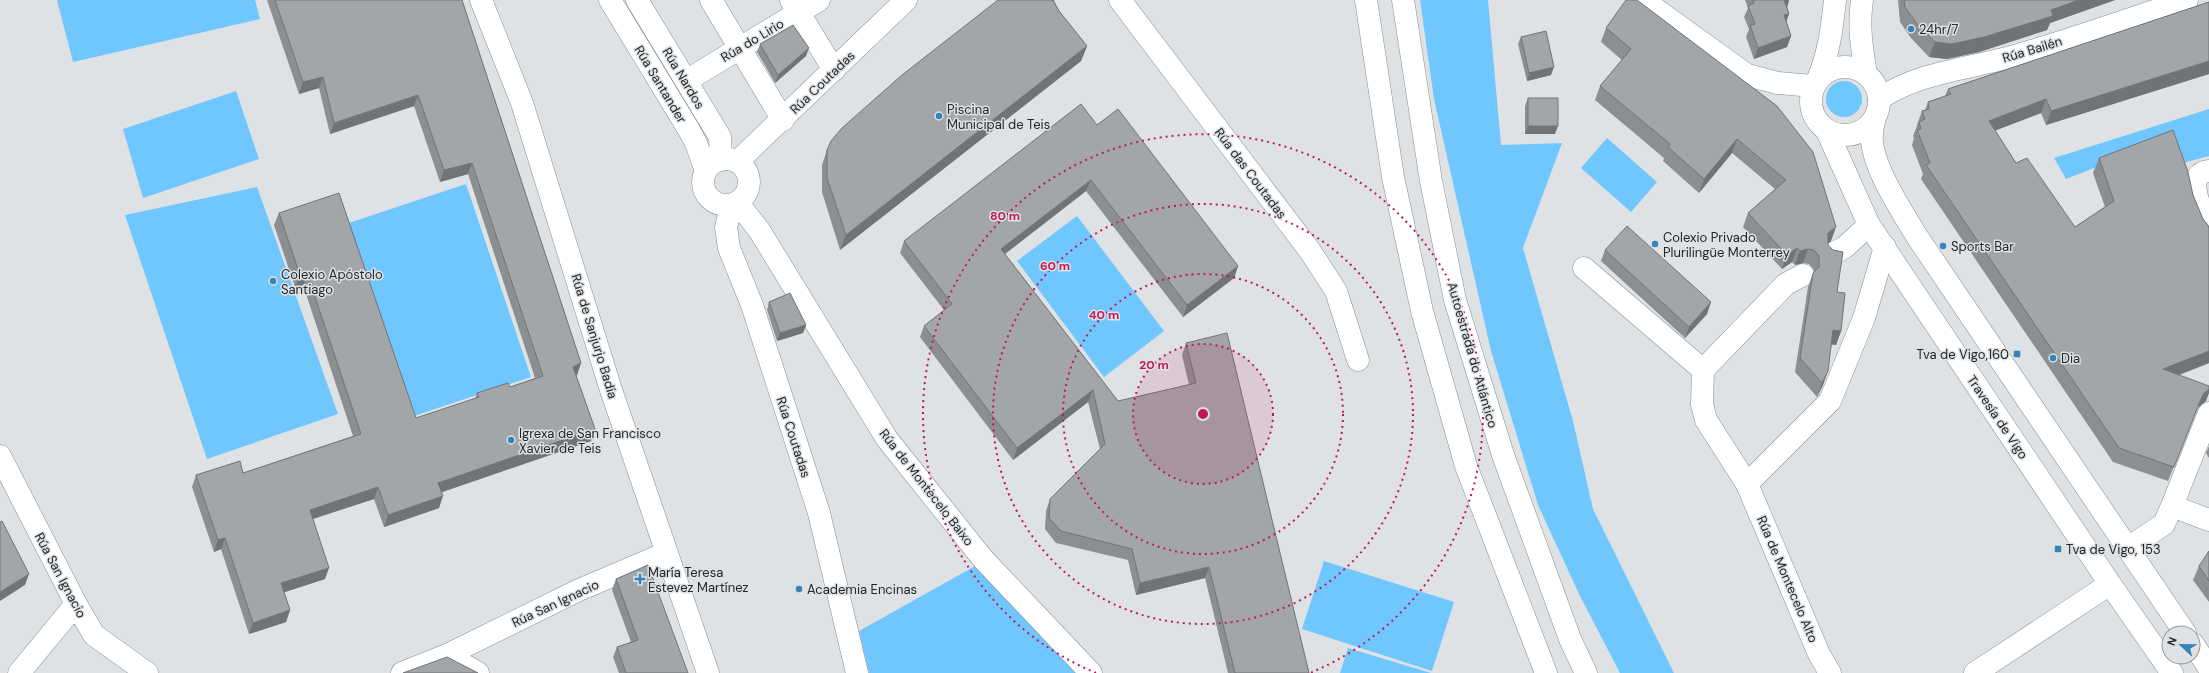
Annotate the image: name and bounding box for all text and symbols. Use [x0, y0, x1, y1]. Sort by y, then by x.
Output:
street label: Rúa do Lirio [718, 15, 787, 66]
place label: 24hr/7 [1919, 21, 1959, 38]
marker: 24hr/7 [1906, 24, 1916, 34]
street label: Rúa Bailén [2000, 32, 2064, 67]
street label: Rúa Santander [631, 42, 691, 126]
street label: Rúa Nardos [659, 44, 709, 112]
street label: Rúa Coutadas [786, 47, 859, 118]
place label: Piscina Municipal de Teis [947, 101, 1050, 133]
marker: Piscina Municipal de Teis [934, 111, 944, 121]
street label: Rúa das Coutadas [1211, 125, 1290, 222]
text: 80 m [990, 208, 1020, 224]
place label: Colexio Privado Plurilingüe Monterrey [1663, 229, 1790, 261]
place label: Sports Bar [1951, 238, 2014, 255]
marker: Colexio Privado Plurilingüe Monterrey [1650, 239, 1660, 249]
marker: Sports Bar [1938, 241, 1948, 251]
text: 60 m [1040, 258, 1070, 274]
place label: Colexio Apóstolo Santiago [281, 266, 383, 298]
street label: Rúa de Sanjurjo Badía [567, 272, 622, 401]
marker: Colexio Apóstolo Santiago [268, 276, 278, 286]
street label: Autoestrada do Atlántico [1444, 280, 1502, 430]
text: 40 m [1089, 307, 1119, 323]
place label: Tva de Vigo,160 [1916, 346, 2009, 363]
marker: Tva de Vigo,160 [2012, 349, 2022, 359]
place label: Dia [2061, 350, 2080, 367]
marker: Dia [2048, 353, 2058, 363]
text: 20 m [1139, 357, 1169, 373]
street label: Travesía de Vigo [1963, 372, 2032, 463]
street label: Rúa Coutadas [772, 395, 815, 480]
centre of rings [1196, 407, 1210, 421]
place label: Igrexa de San Francisco Xavier de Teis [519, 425, 661, 457]
street label: Rúa de Montecelo Baixo [876, 425, 978, 549]
marker: Igrexa de San Francisco Xavier de Teis [506, 435, 516, 445]
street label: Rúa de Montecelo Alto [1753, 513, 1822, 645]
street label: Rúa San Ignacio [31, 530, 90, 621]
place label: Tva de Vigo, 153 [2066, 541, 2161, 558]
marker: Tva de Vigo, 153 [2053, 544, 2063, 554]
place label: María Teresa Estevez Martínez [648, 564, 749, 596]
marker: María Teresa Estevez Martínez [635, 574, 645, 584]
street label: Rúa San Ignacio [509, 576, 602, 631]
place label: Academia Encinas [807, 581, 917, 598]
marker: Academia Encinas [794, 584, 804, 594]
north arrow [2161, 625, 2201, 665]
text: N [2164, 635, 2180, 648]

